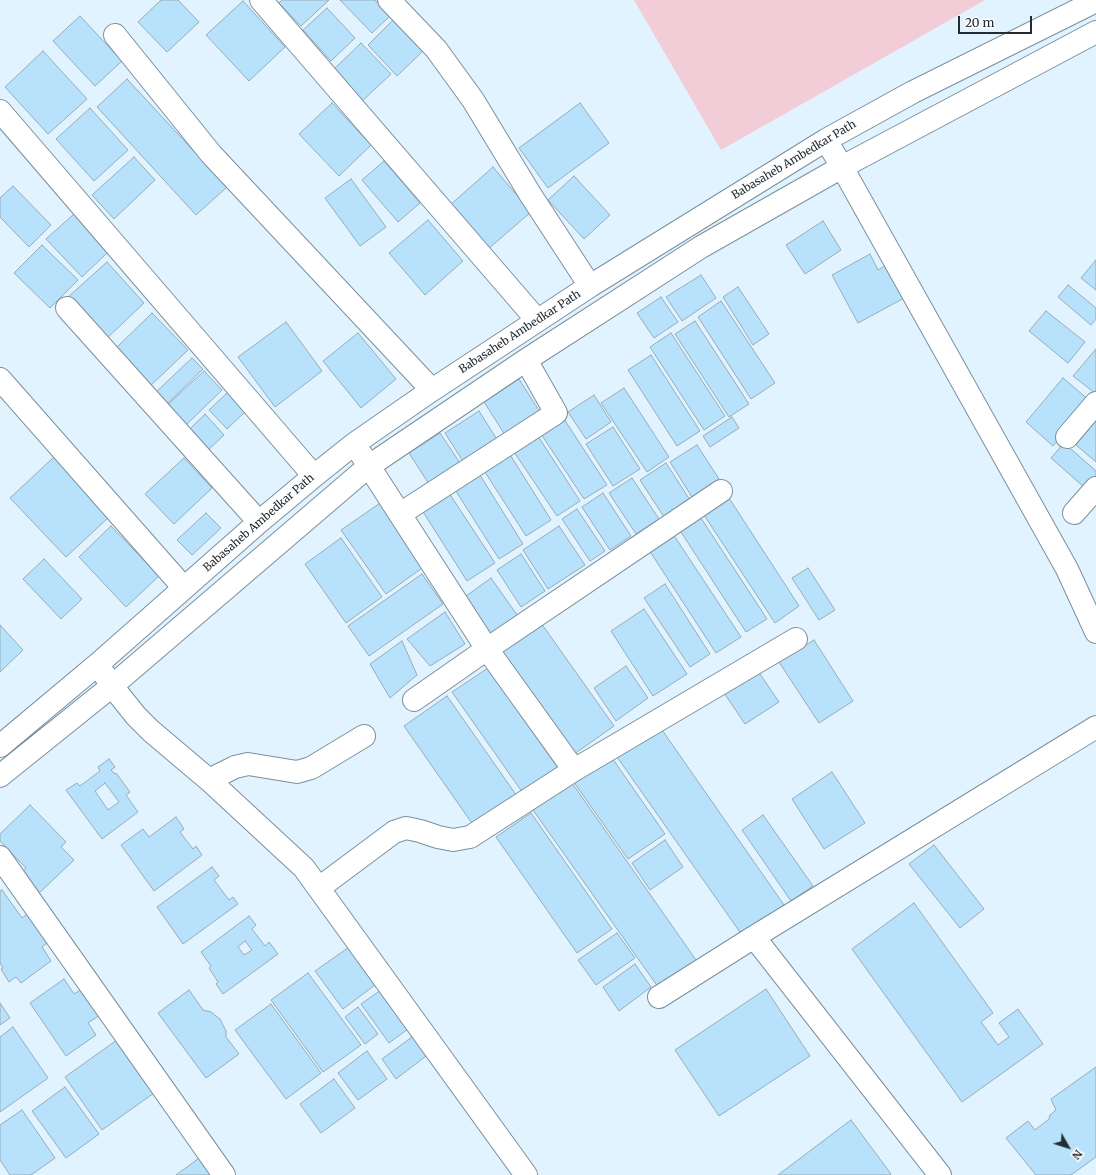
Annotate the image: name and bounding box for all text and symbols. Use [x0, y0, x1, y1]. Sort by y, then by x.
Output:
scale bar [960, 8, 1034, 34]
text: 20 m [965, 15, 994, 30]
street label: Babasaheb Ambedkar Path [730, 118, 858, 202]
street label: Babasaheb Ambedkar Path [457, 288, 583, 376]
street label: Babasaheb Ambedkar Path [201, 471, 317, 575]
north arrow [1048, 1127, 1088, 1167]
text: N [1069, 1147, 1086, 1162]

